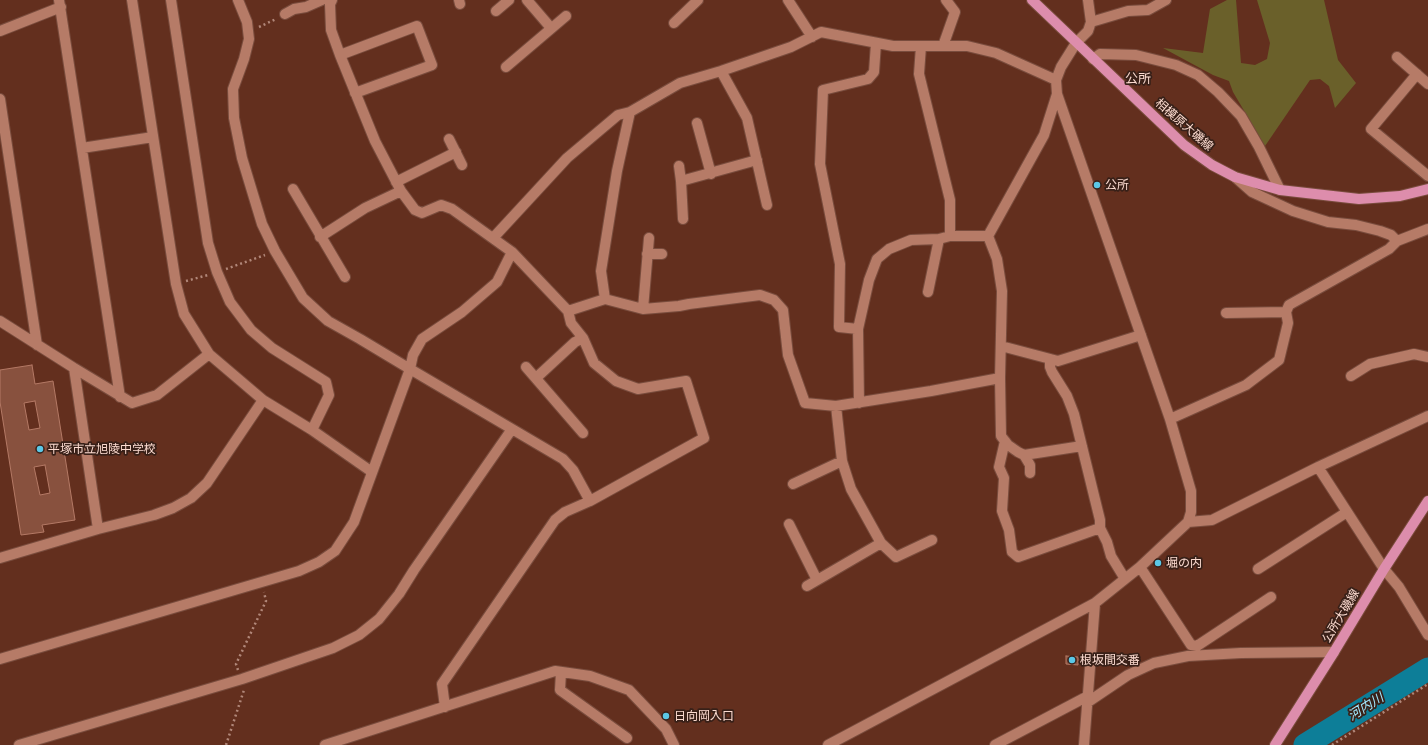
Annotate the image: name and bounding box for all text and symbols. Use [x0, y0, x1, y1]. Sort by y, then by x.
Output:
district label: 公所 [1125, 71, 1151, 87]
street label: 相模原大磯線 [1152, 96, 1216, 154]
place label: 公所 [1105, 178, 1129, 192]
marker: 公所 [1092, 180, 1102, 190]
place label: 平塚市立旭陵中学校 [48, 442, 156, 456]
marker: 平塚市立旭陵中学校 [35, 444, 45, 454]
place label: 堀の内 [1166, 556, 1202, 570]
marker: 堀の内 [1153, 558, 1163, 568]
street label: 公所大磯線 [1319, 587, 1363, 645]
place label: 根坂間交番 [1080, 653, 1140, 667]
marker: 根坂間交番 [1067, 655, 1077, 665]
water label: 河内川 [1345, 690, 1387, 724]
place label: 日向岡入口 [674, 709, 734, 723]
marker: 日向岡入口 [661, 711, 671, 721]

